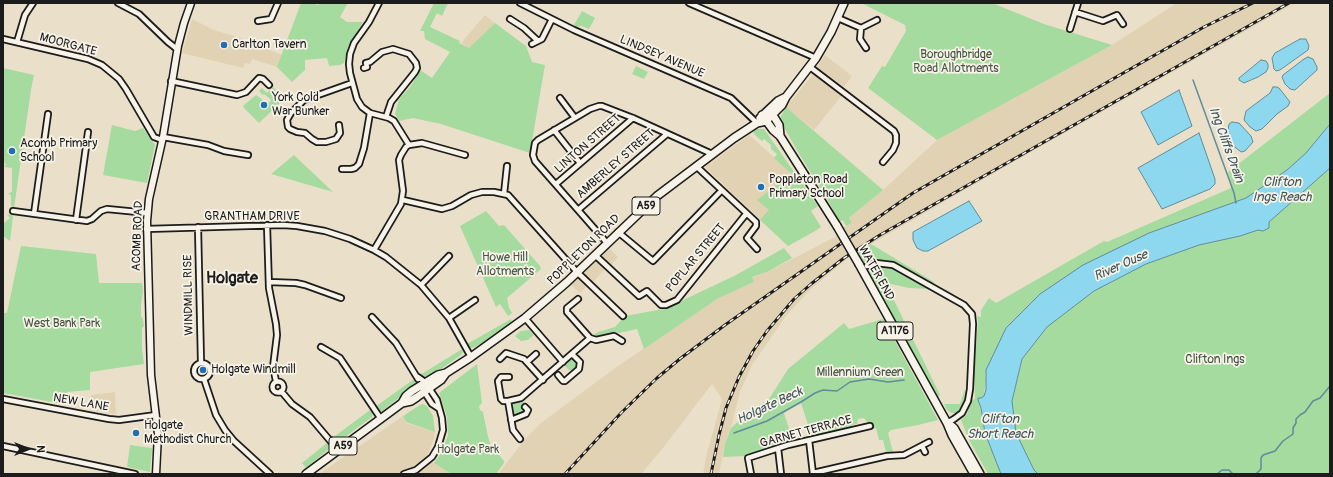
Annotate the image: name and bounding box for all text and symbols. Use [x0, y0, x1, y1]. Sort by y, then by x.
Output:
street label: MOORGATE [38, 30, 98, 60]
street label: LINDSEY AVENUE [617, 33, 707, 81]
place label: Carlton Tavern [232, 38, 307, 52]
marker: Carlton Tavern [219, 40, 229, 50]
park label: Boroughbridge Road Allotments [913, 48, 999, 76]
place label: York Cold War Bunker [272, 91, 330, 119]
marker: York Cold War Bunker [259, 100, 269, 110]
water label: Ing Cliffs Drain [1205, 105, 1247, 185]
street label: LINTON STREET [552, 111, 624, 177]
street label: AMBERLEY STREET [574, 126, 658, 202]
place label: Acomb Primary School [20, 137, 97, 165]
marker: Acomb Primary School [7, 146, 17, 156]
place label: Poppleton Road Primary School [769, 173, 848, 201]
water label: Clifton Ings Reach [1253, 175, 1311, 206]
marker: Poppleton Road Primary School [756, 182, 766, 192]
road number: A59 [632, 197, 660, 215]
street label: ACOMB ROAD [130, 201, 146, 271]
street label: GRANTHAM DRIVE [204, 210, 300, 224]
street label: POPPLETON ROAD [545, 212, 623, 288]
street label: POPLAR STREET [663, 221, 729, 295]
street label: WATER END [855, 243, 897, 303]
water label: River Ouse [1092, 247, 1150, 285]
park label: Howe Hill Allotments [476, 251, 534, 279]
street label: WINDMILL RISE [181, 254, 197, 336]
district label: Holgate [206, 269, 258, 289]
park label: West Bank Park [24, 317, 100, 331]
road number: A1176 [877, 322, 913, 340]
park label: Clifton Ings [1185, 353, 1245, 367]
place label: Holgate Windmill [211, 363, 296, 377]
marker: Holgate Windmill [198, 365, 208, 375]
park label: Millennium Green [816, 366, 904, 380]
water label: Holgate Beck [735, 384, 805, 428]
street label: NEW LANE [52, 391, 110, 415]
water label: Clifton Short Reach [967, 412, 1033, 443]
street label: GARNET TERRACE [758, 413, 854, 451]
place label: Holgate Methodist Church [144, 419, 231, 447]
marker: Holgate Methodist Church [131, 428, 141, 438]
north arrow [8, 429, 48, 469]
road number: A59 [329, 437, 357, 455]
park label: Holgate Park [437, 443, 499, 457]
text: N [34, 445, 47, 453]

